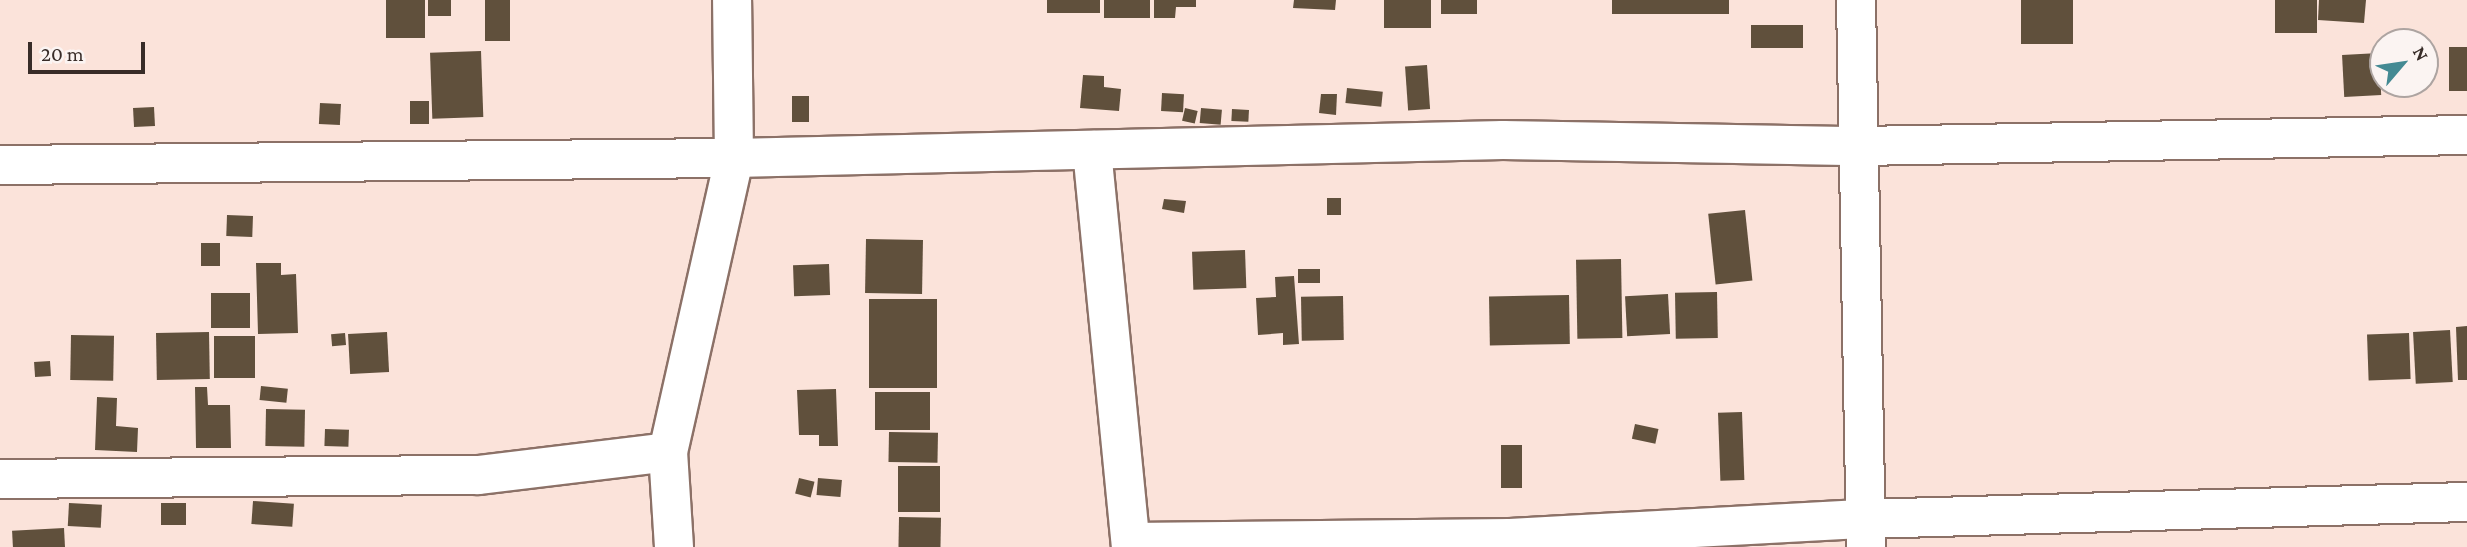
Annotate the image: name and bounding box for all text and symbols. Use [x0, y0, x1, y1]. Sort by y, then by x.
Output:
scale bar [32, 28, 149, 72]
north arrow [2369, 28, 2439, 98]
text: 20 m [41, 42, 84, 66]
text: N [2409, 43, 2433, 64]

